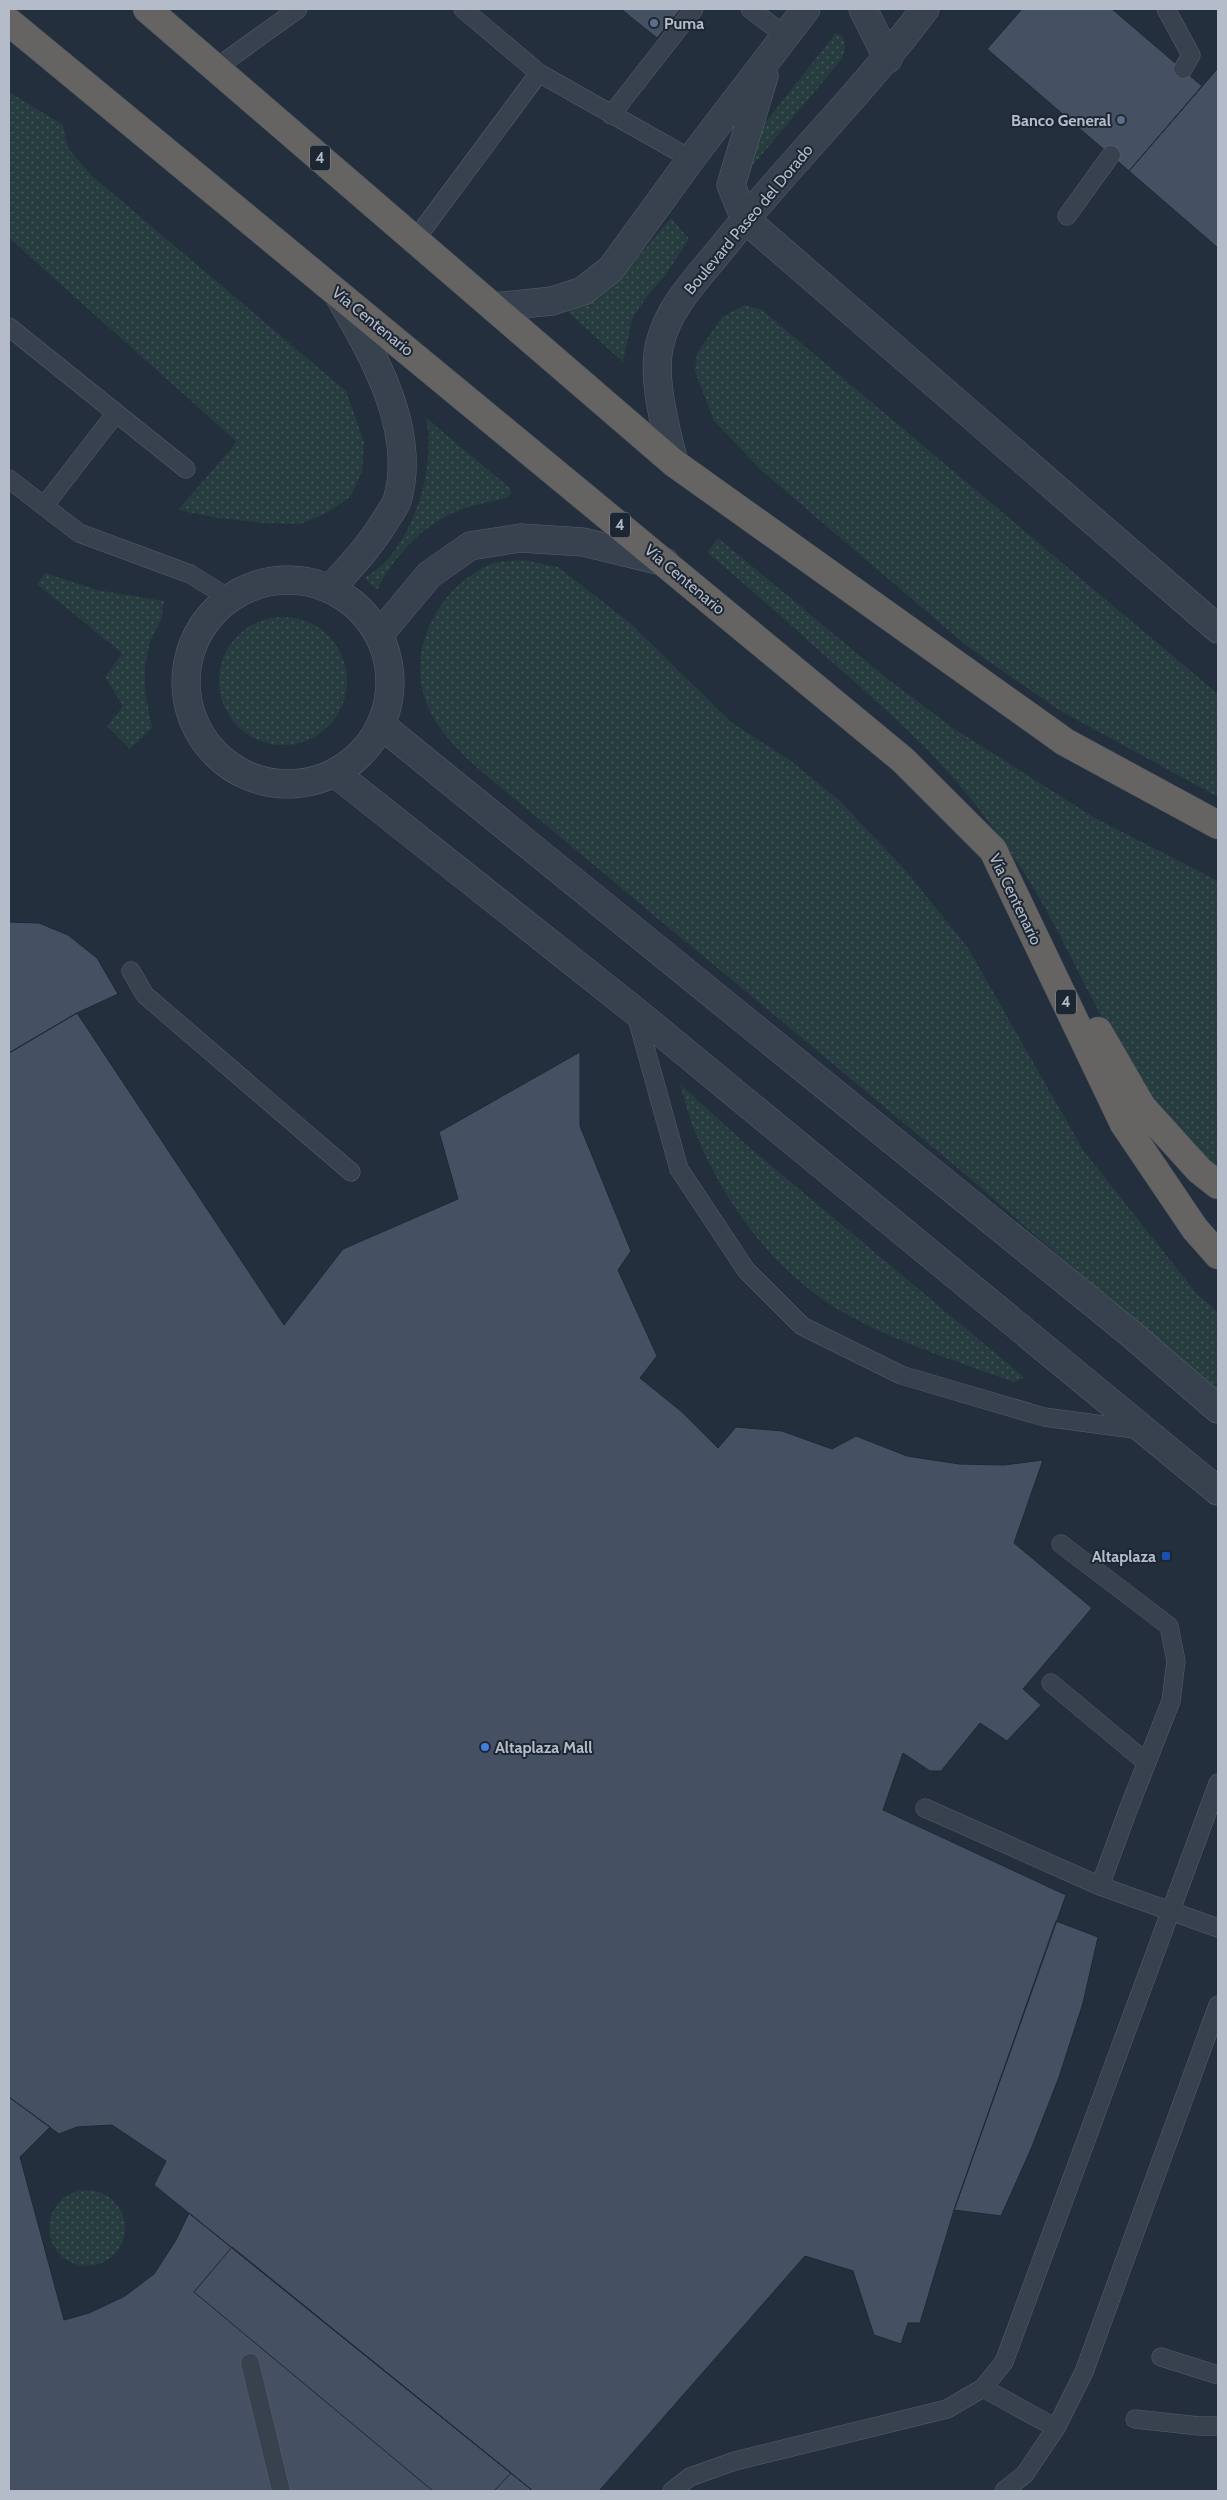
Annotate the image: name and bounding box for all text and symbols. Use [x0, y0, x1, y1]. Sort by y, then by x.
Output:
place label: Puma [664, 14, 704, 33]
marker: Puma [648, 17, 660, 29]
place label: Banco General [1011, 111, 1111, 130]
marker: Banco General [1115, 114, 1127, 126]
street label: Boulevard Paseo del Dorado [680, 140, 817, 298]
road number: 4 [310, 146, 330, 170]
street label: Vía Centenario [328, 283, 417, 360]
road number: 4 [610, 512, 630, 538]
street label: Vía Centenario [641, 540, 729, 619]
street label: Vía Centenario [985, 850, 1046, 948]
road number: 4 [1056, 990, 1076, 1014]
place label: Altaplaza [1092, 1547, 1156, 1566]
marker: Altaplaza [1160, 1550, 1172, 1562]
place label: Altaplaza Mall [495, 1738, 593, 1757]
marker: Altaplaza Mall [479, 1741, 491, 1753]

